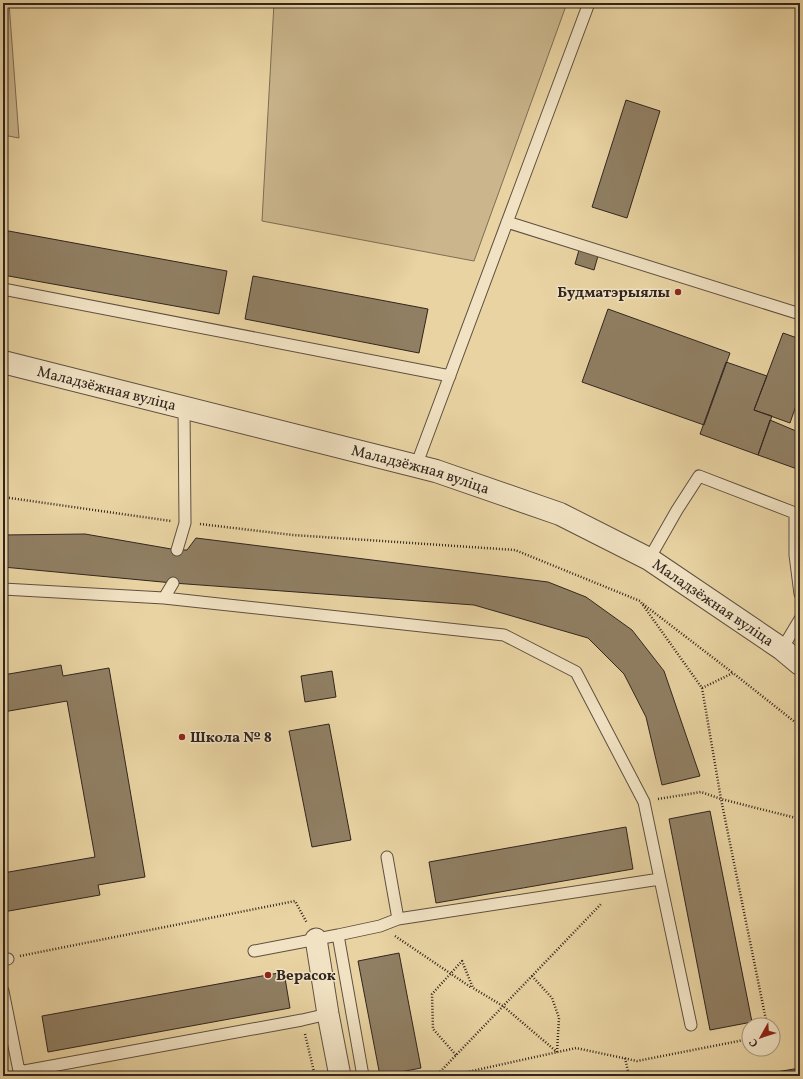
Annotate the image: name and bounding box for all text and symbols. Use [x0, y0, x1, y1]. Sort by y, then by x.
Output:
place label: Будматэрыялы [557, 283, 670, 304]
marker: Будматэрыялы [673, 287, 683, 297]
street label: Маладзёжная вуліца [35, 362, 178, 417]
street label: Маладзёжная вуліца [349, 441, 492, 501]
street label: Маладзёжная вуліца [647, 555, 777, 652]
place label: Школа № 8 [190, 728, 272, 749]
marker: Школа № 8 [177, 732, 187, 742]
place label: Верасок [276, 966, 336, 987]
marker: Верасок [263, 970, 273, 980]
north arrow [741, 1017, 781, 1057]
text: С [746, 1035, 762, 1050]

